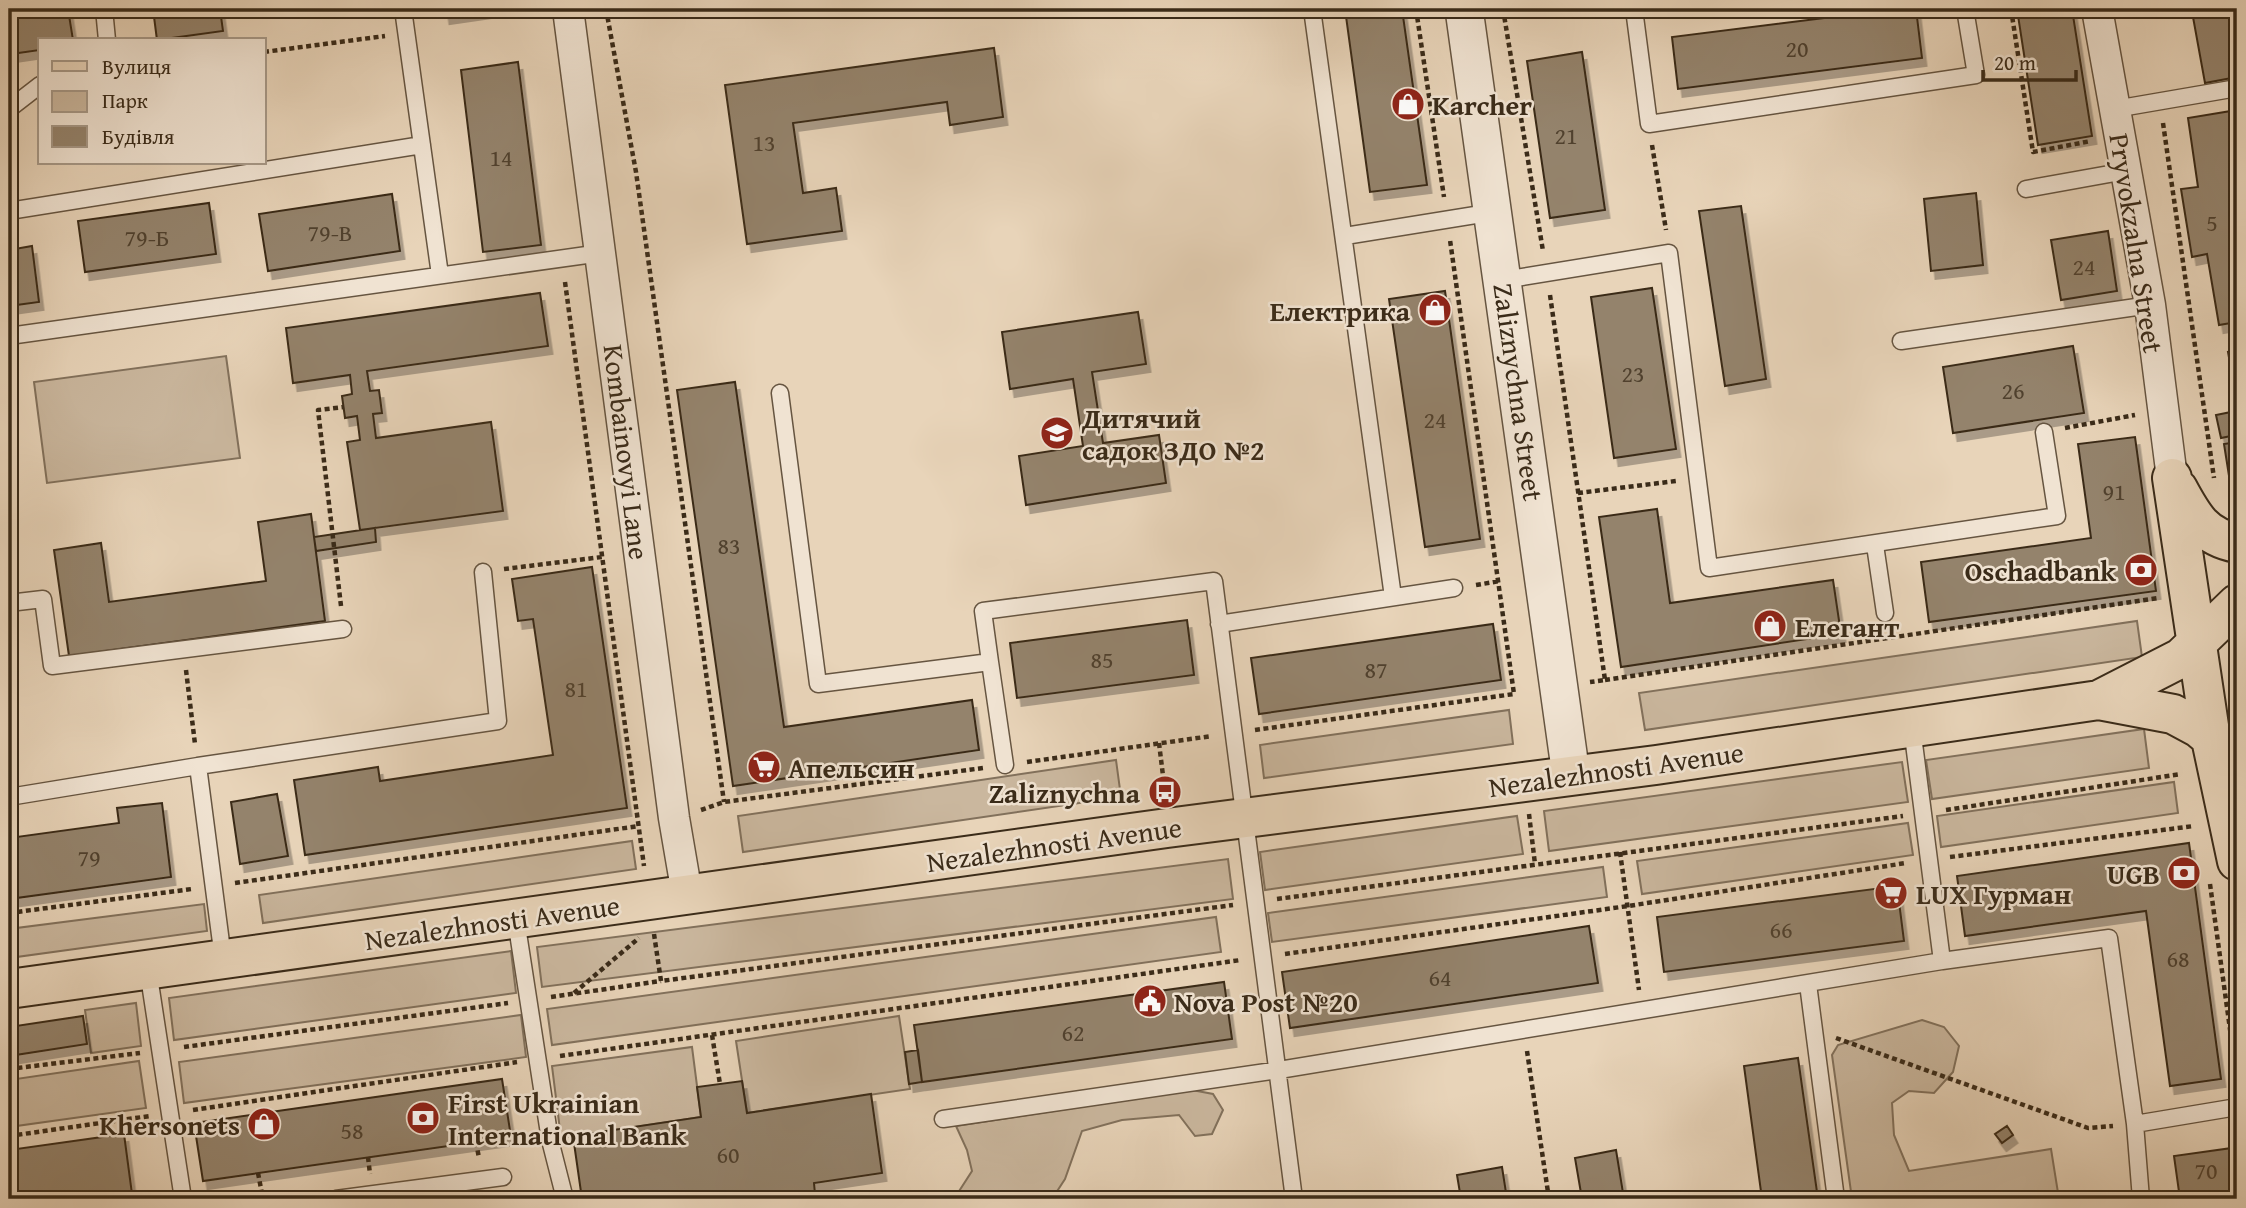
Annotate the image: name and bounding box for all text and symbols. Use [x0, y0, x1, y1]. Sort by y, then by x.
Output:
house number: 20 [1785, 31, 1809, 66]
legend [38, 38, 266, 164]
scale bar [1983, 38, 2076, 82]
text: 20 m [1994, 47, 2036, 78]
text: Вулиця [102, 51, 172, 82]
place label: Karcher [1432, 84, 1532, 125]
text: Парк [102, 85, 148, 116]
shop icon: Karcher [1389, 85, 1427, 123]
house number: 21 [1554, 118, 1578, 153]
text: Будівля [102, 121, 175, 152]
house number: 13 [752, 125, 776, 160]
street label: Pryvokzalna Street [2099, 130, 2175, 356]
house number: 14 [489, 140, 513, 175]
house number: 5 [2206, 205, 2218, 240]
house number: 79-В [308, 215, 352, 250]
house number: 79-Б [125, 220, 169, 255]
house number: 24 [2072, 249, 2096, 284]
street label: Zaliznychna Street [1483, 281, 1555, 504]
place label: Електрика [1270, 290, 1411, 331]
shop icon: Електрика [1416, 291, 1454, 329]
street label: Kombainovyi Lane [593, 342, 661, 562]
house number: 23 [1621, 356, 1645, 391]
house number: 26 [2001, 373, 2025, 408]
place label: Дитячий садок ЗДО №2 [1081, 397, 1265, 470]
house number: 24 [1423, 402, 1447, 437]
school or university icon: Дитячий садок ЗДО №2 [1038, 414, 1076, 452]
house number: 91 [2102, 474, 2126, 509]
house number: 83 [717, 528, 741, 563]
place label: Oschadbank [1965, 550, 2117, 591]
bank icon: Oschadbank [2122, 551, 2160, 589]
place label: Елегант [1795, 606, 1899, 647]
shop icon: Елегант [1751, 607, 1789, 645]
house number: 85 [1090, 642, 1114, 677]
house number: 87 [1364, 652, 1388, 687]
house number: 81 [564, 671, 588, 706]
street label: Nezalezhnosti Avenue [1486, 731, 1746, 807]
place label: Апельсин [788, 747, 915, 788]
supermarket icon: Апельсин [745, 748, 783, 786]
place label: Zaliznychna [989, 772, 1141, 813]
bus stop icon: Zaliznychna [1146, 773, 1184, 811]
street label: Nezalezhnosti Avenue [924, 806, 1184, 882]
house number: 79 [77, 840, 101, 875]
place label: UGB [2107, 853, 2160, 894]
bank icon: UGB [2165, 854, 2203, 892]
place label: LUX Гурман [1916, 873, 2071, 914]
supermarket icon: LUX Гурман [1872, 874, 1910, 912]
street label: Nezalezhnosti Avenue [362, 884, 622, 960]
house number: 66 [1769, 912, 1793, 947]
house number: 68 [2166, 941, 2190, 976]
house number: 64 [1428, 960, 1452, 995]
place label: Nova Post №20 [1174, 981, 1358, 1022]
public building icon: Nova Post №20 [1131, 982, 1169, 1020]
house number: 62 [1061, 1015, 1085, 1050]
place label: First Ukrainian International Bank [448, 1082, 687, 1155]
bank icon: First Ukrainian International Bank [404, 1099, 442, 1137]
place label: Khersonets [99, 1104, 240, 1145]
shop icon: Khersonets [245, 1105, 283, 1143]
house number: 58 [340, 1113, 364, 1148]
house number: 60 [716, 1137, 740, 1172]
house number: 70 [2194, 1153, 2218, 1188]

